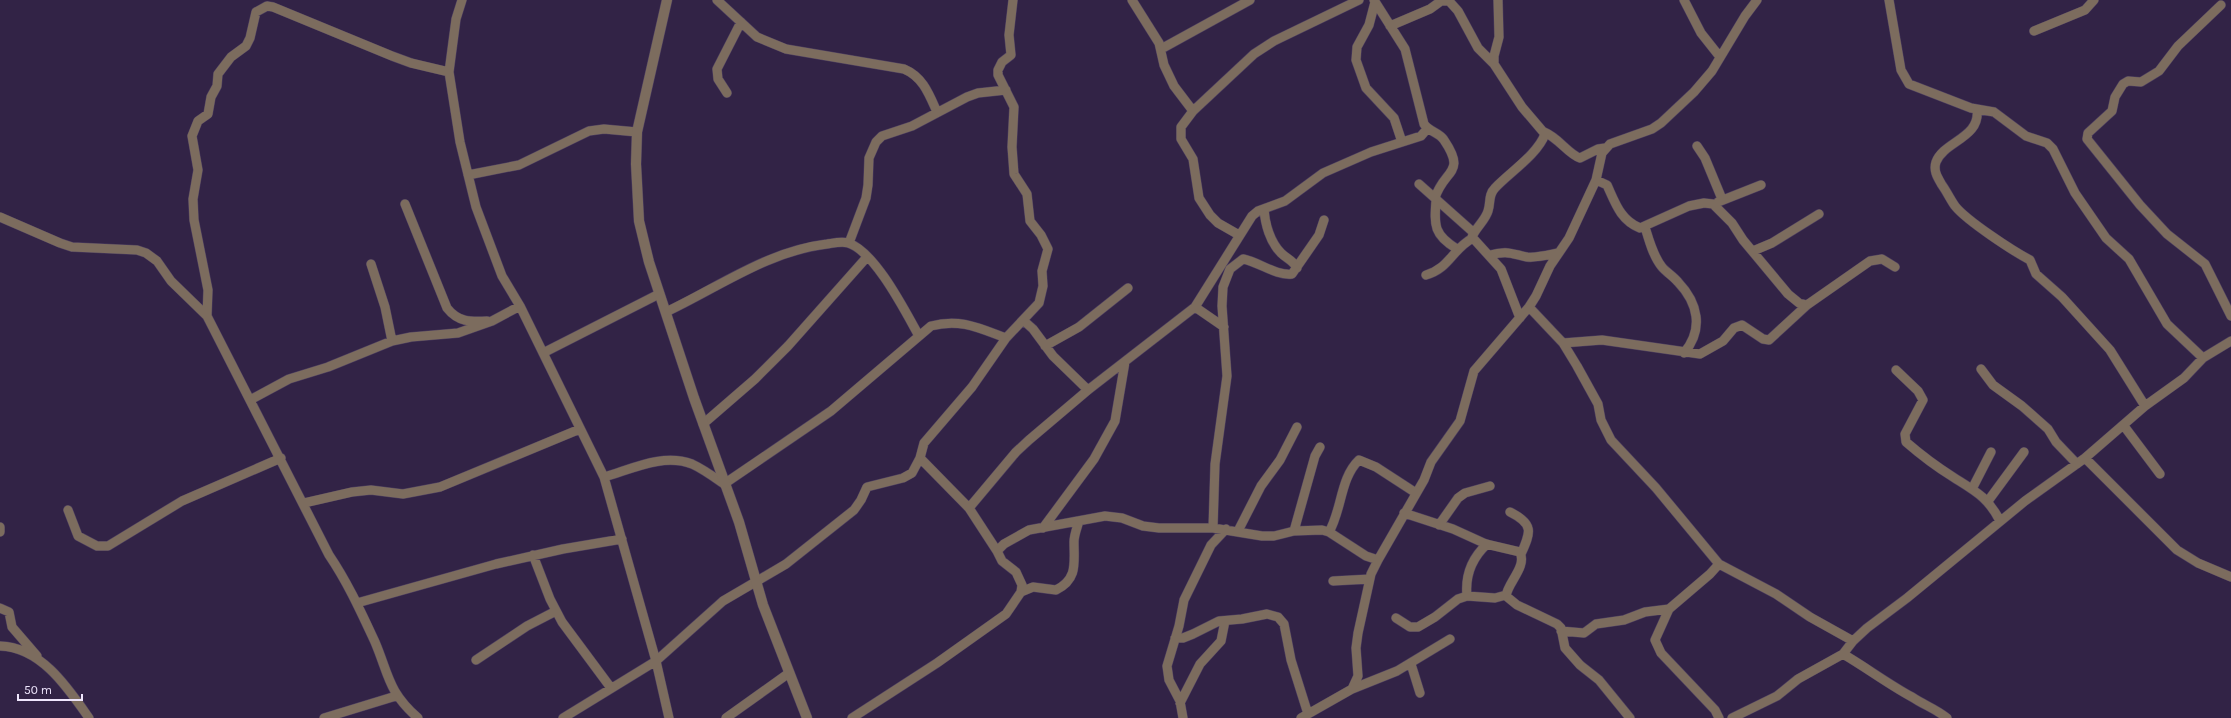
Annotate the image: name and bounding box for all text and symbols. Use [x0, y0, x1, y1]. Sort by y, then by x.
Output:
scale bar [18, 676, 82, 702]
text: 50 m [24, 683, 52, 697]

